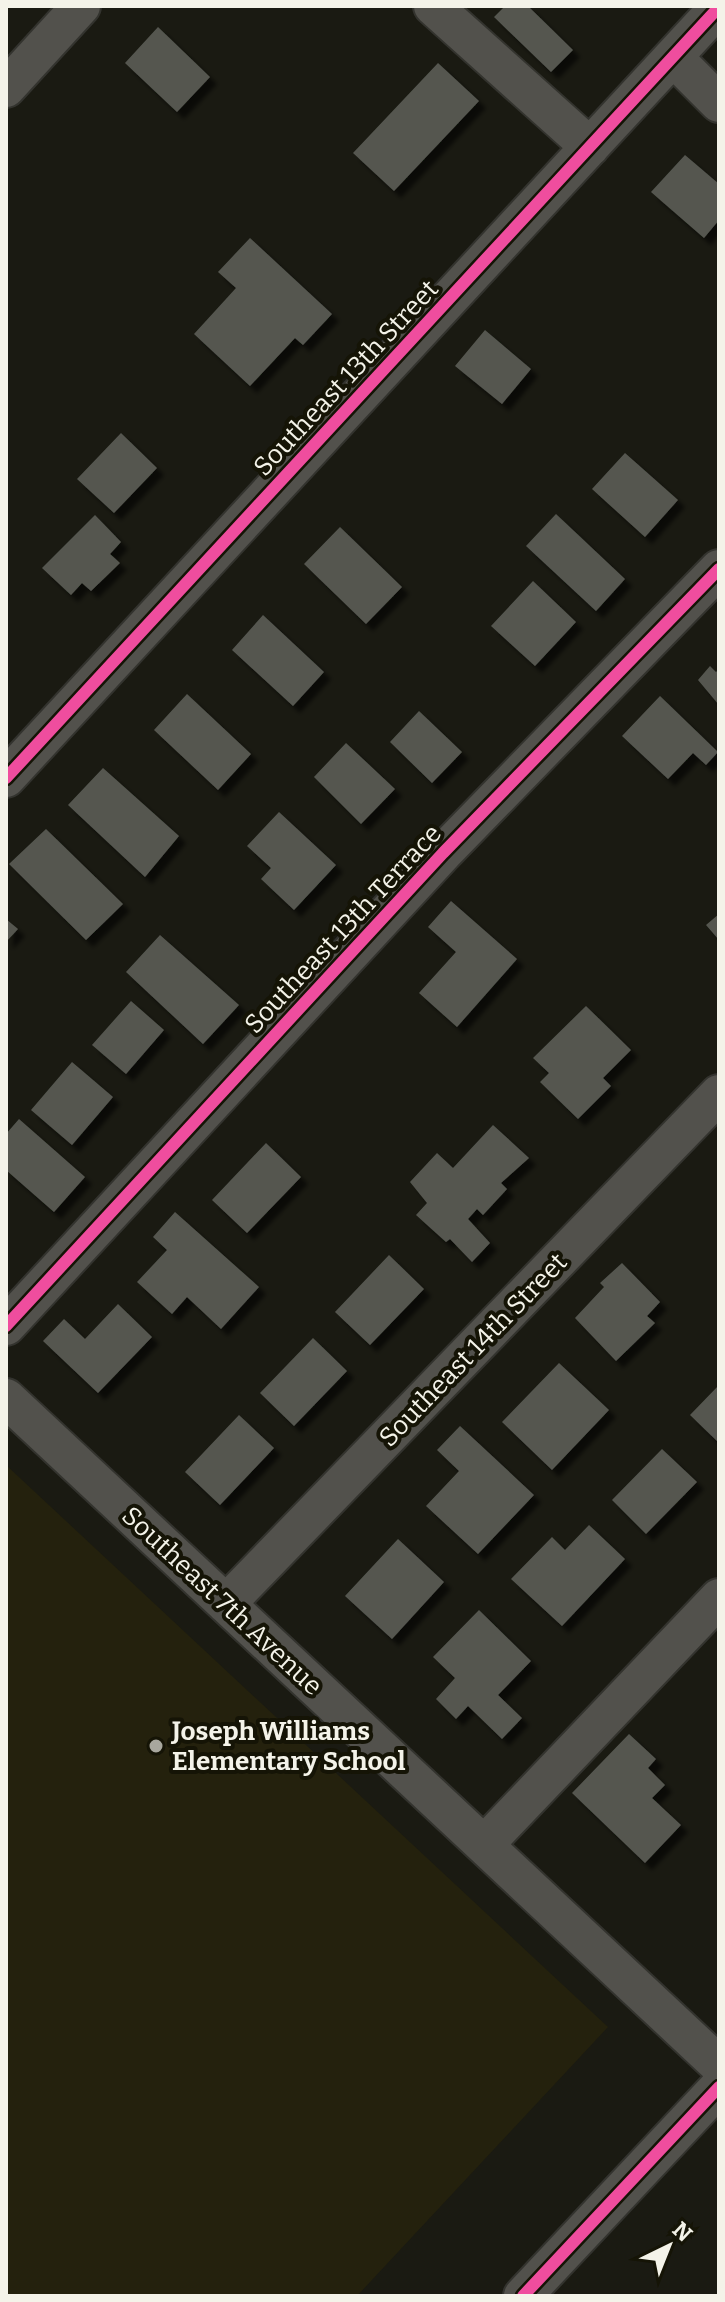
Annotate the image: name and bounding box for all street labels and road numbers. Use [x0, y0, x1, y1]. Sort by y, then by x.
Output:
street label: Southeast 13th Street [247, 273, 445, 482]
street label: Southeast 13th Terrace [238, 818, 448, 1040]
street label: Southeast 14th Street [373, 1246, 574, 1453]
street label: Southeast 7th Avenue [116, 1500, 328, 1702]

